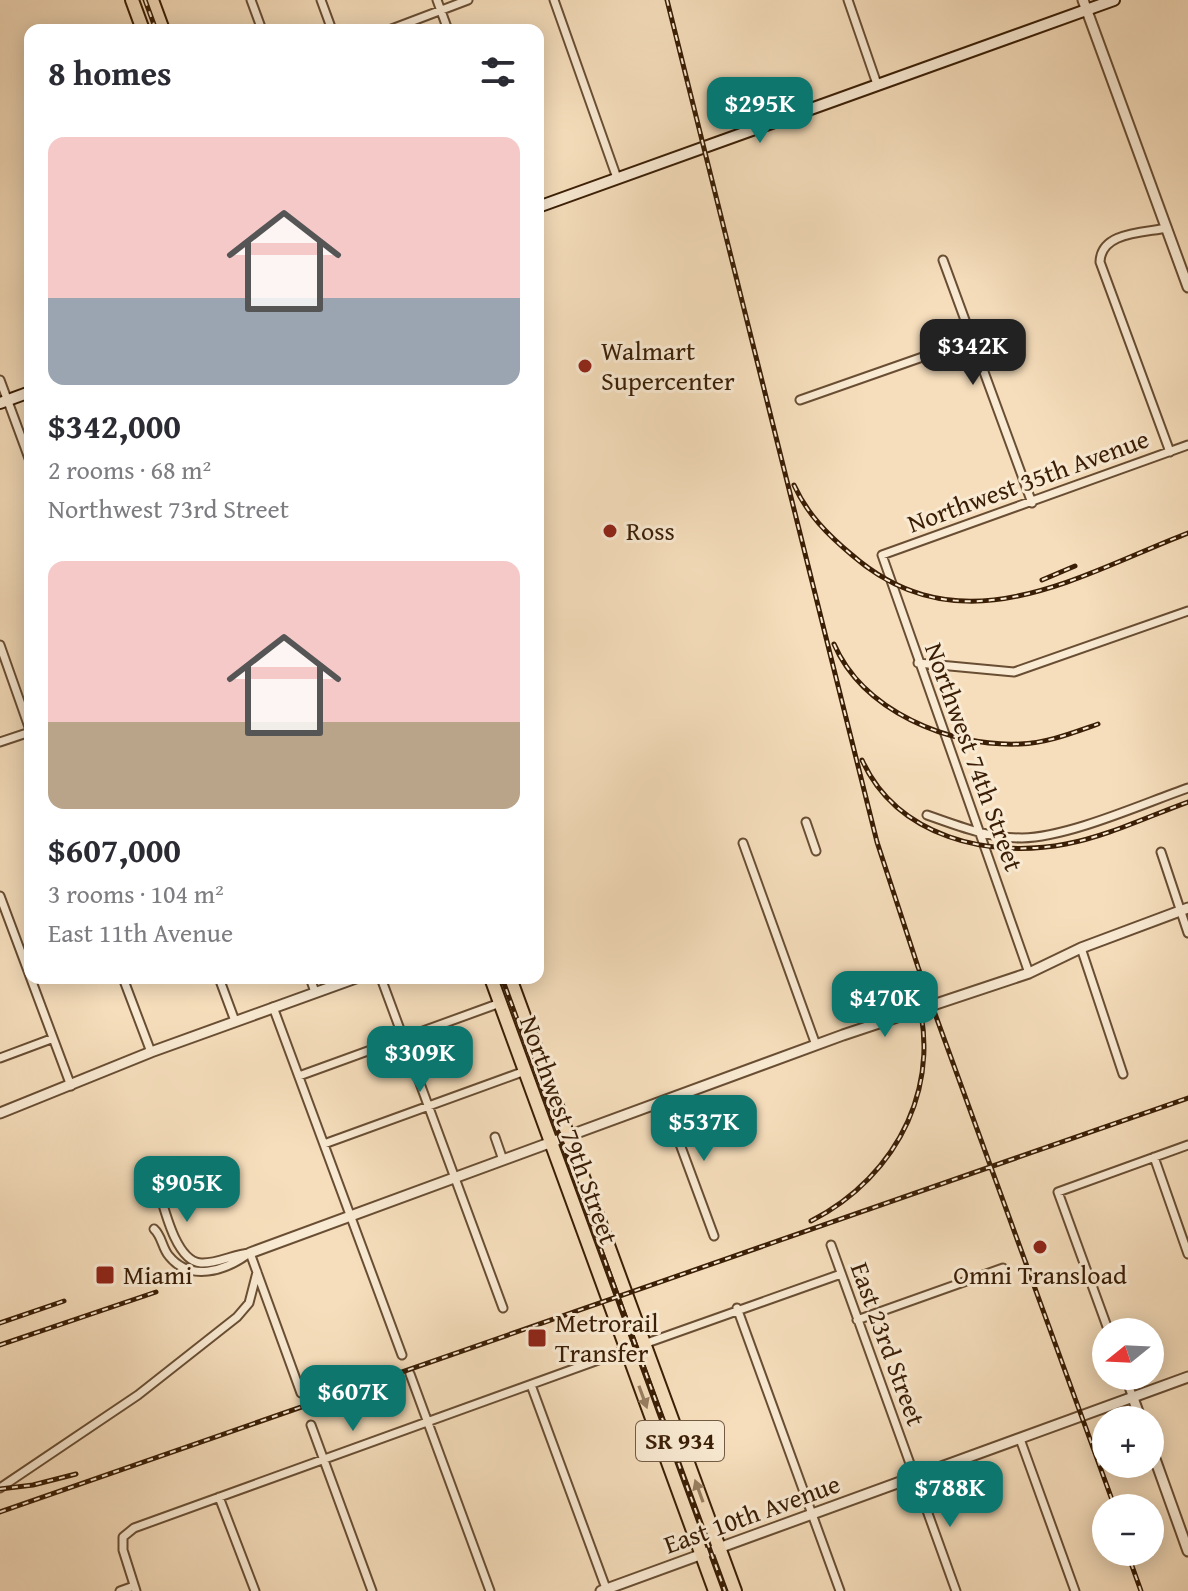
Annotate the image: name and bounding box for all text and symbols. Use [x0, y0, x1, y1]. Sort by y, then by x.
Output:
text: 8 homes [48, 48, 172, 97]
icon: filters [476, 50, 520, 94]
pin: $295K [704, 77, 816, 145]
text: $295K [725, 83, 795, 122]
icon: home [212, 189, 356, 333]
pin: $342K [917, 319, 1029, 387]
text: $342K [938, 325, 1008, 364]
place label: Walmart Supercenter [601, 331, 735, 400]
marker: Walmart Supercenter [576, 357, 594, 375]
text: $342,000 [48, 401, 181, 450]
street label: Northwest 35th Avenue [902, 419, 1154, 542]
text: 2 rooms · 68 m² [48, 450, 211, 489]
text: Northwest 73rd Street [48, 489, 289, 528]
place label: Ross [626, 511, 675, 550]
marker: Ross [601, 522, 619, 540]
icon: home [212, 613, 356, 757]
street label: Northwest 74th Street [915, 637, 1034, 876]
text: $607,000 [48, 825, 181, 874]
text: 3 rooms · 104 m² [48, 874, 224, 913]
text: East 11th Avenue [48, 913, 233, 952]
pin: $470K [829, 971, 941, 1039]
text: $470K [850, 977, 920, 1016]
street label: Northwest 79th Street [510, 1010, 629, 1249]
pin: $309K [364, 1026, 476, 1094]
text: $309K [385, 1032, 455, 1071]
pin: $537K [648, 1095, 760, 1163]
text: $537K [669, 1101, 739, 1140]
pin: $905K [131, 1156, 243, 1224]
text: $905K [152, 1162, 222, 1201]
marker: Omni Transload [1031, 1238, 1049, 1256]
place label: Miami [123, 1255, 192, 1294]
place label: Omni Transload [953, 1255, 1127, 1294]
street label: East 23rd Street [841, 1257, 936, 1431]
marker: Miami [94, 1264, 116, 1286]
place label: Metrorail Transfer [555, 1303, 659, 1372]
north arrow [1092, 1318, 1164, 1390]
map controls [1092, 1318, 1164, 1566]
marker: Metrorail Transfer [526, 1327, 548, 1349]
pin: $607K [297, 1365, 409, 1433]
text: $607K [318, 1371, 388, 1410]
one-way arrow [638, 1385, 650, 1409]
button: + [1092, 1406, 1164, 1478]
road number: SR 934 [636, 1421, 724, 1461]
pin: $788K [894, 1461, 1006, 1529]
street label: East 10th Avenue [658, 1464, 845, 1564]
text: $788K [915, 1467, 985, 1506]
one-way arrow [692, 1479, 704, 1503]
button: − [1092, 1494, 1164, 1566]

